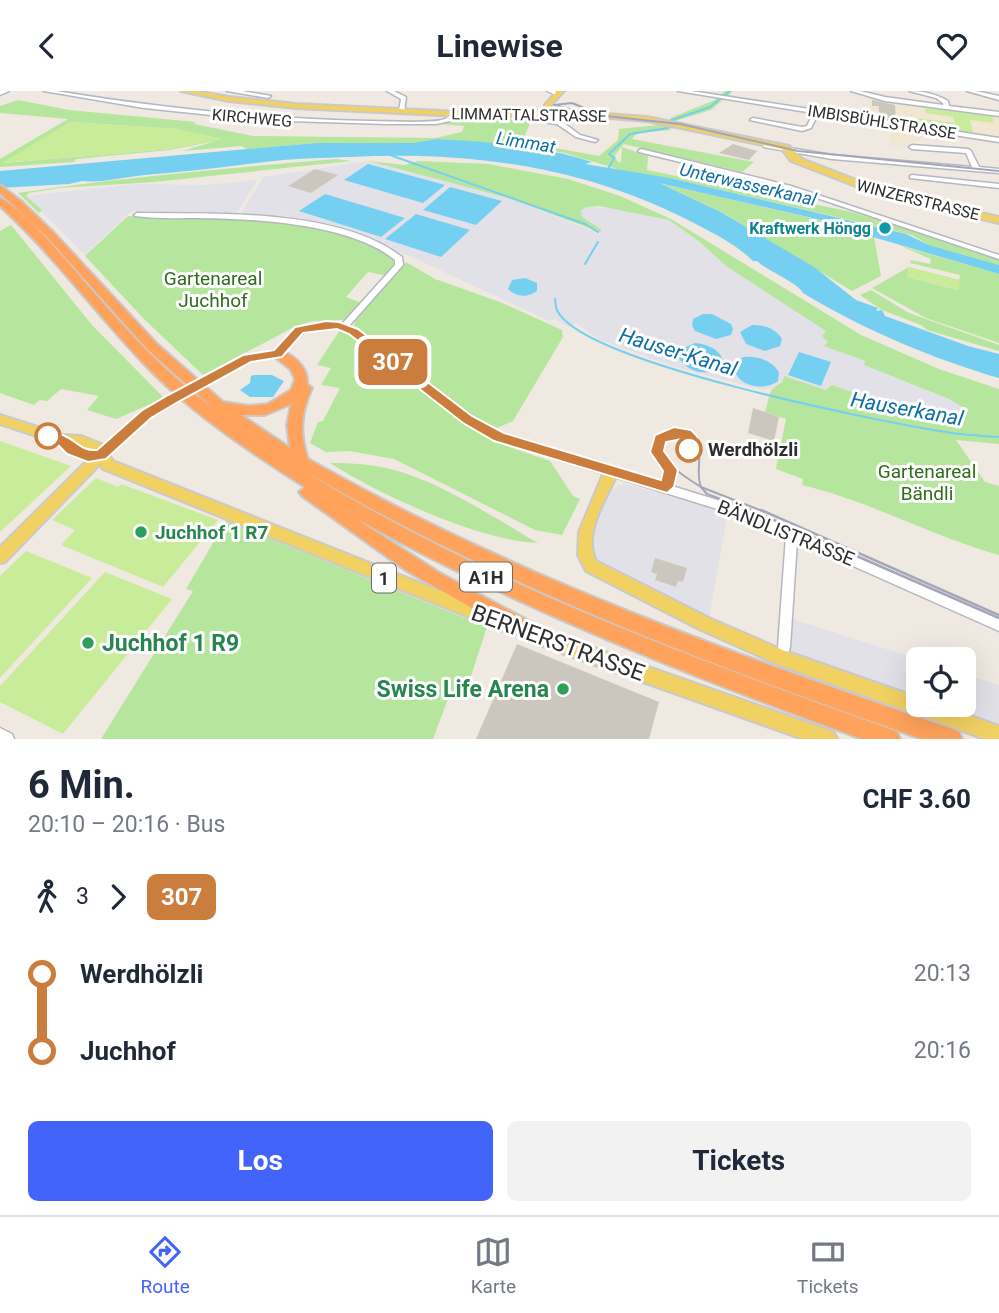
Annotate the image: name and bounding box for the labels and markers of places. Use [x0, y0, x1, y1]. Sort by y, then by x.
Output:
place label: Kraftwerk Höngg [749, 219, 871, 238]
marker: Kraftwerk Höngg [877, 220, 893, 236]
unlabelled marker [35, 423, 61, 449]
marker: Werdhölzli [676, 436, 702, 462]
place label: Werdhölzli [708, 438, 798, 461]
place label: Juchhof 1 R7 [155, 521, 268, 544]
marker: Juchhof 1 R7 [133, 524, 149, 540]
place label: Juchhof 1 R9 [102, 630, 239, 657]
marker: Juchhof 1 R9 [80, 635, 96, 651]
place label: Swiss Life Arena [377, 676, 549, 703]
marker: Swiss Life Arena [555, 681, 571, 697]

